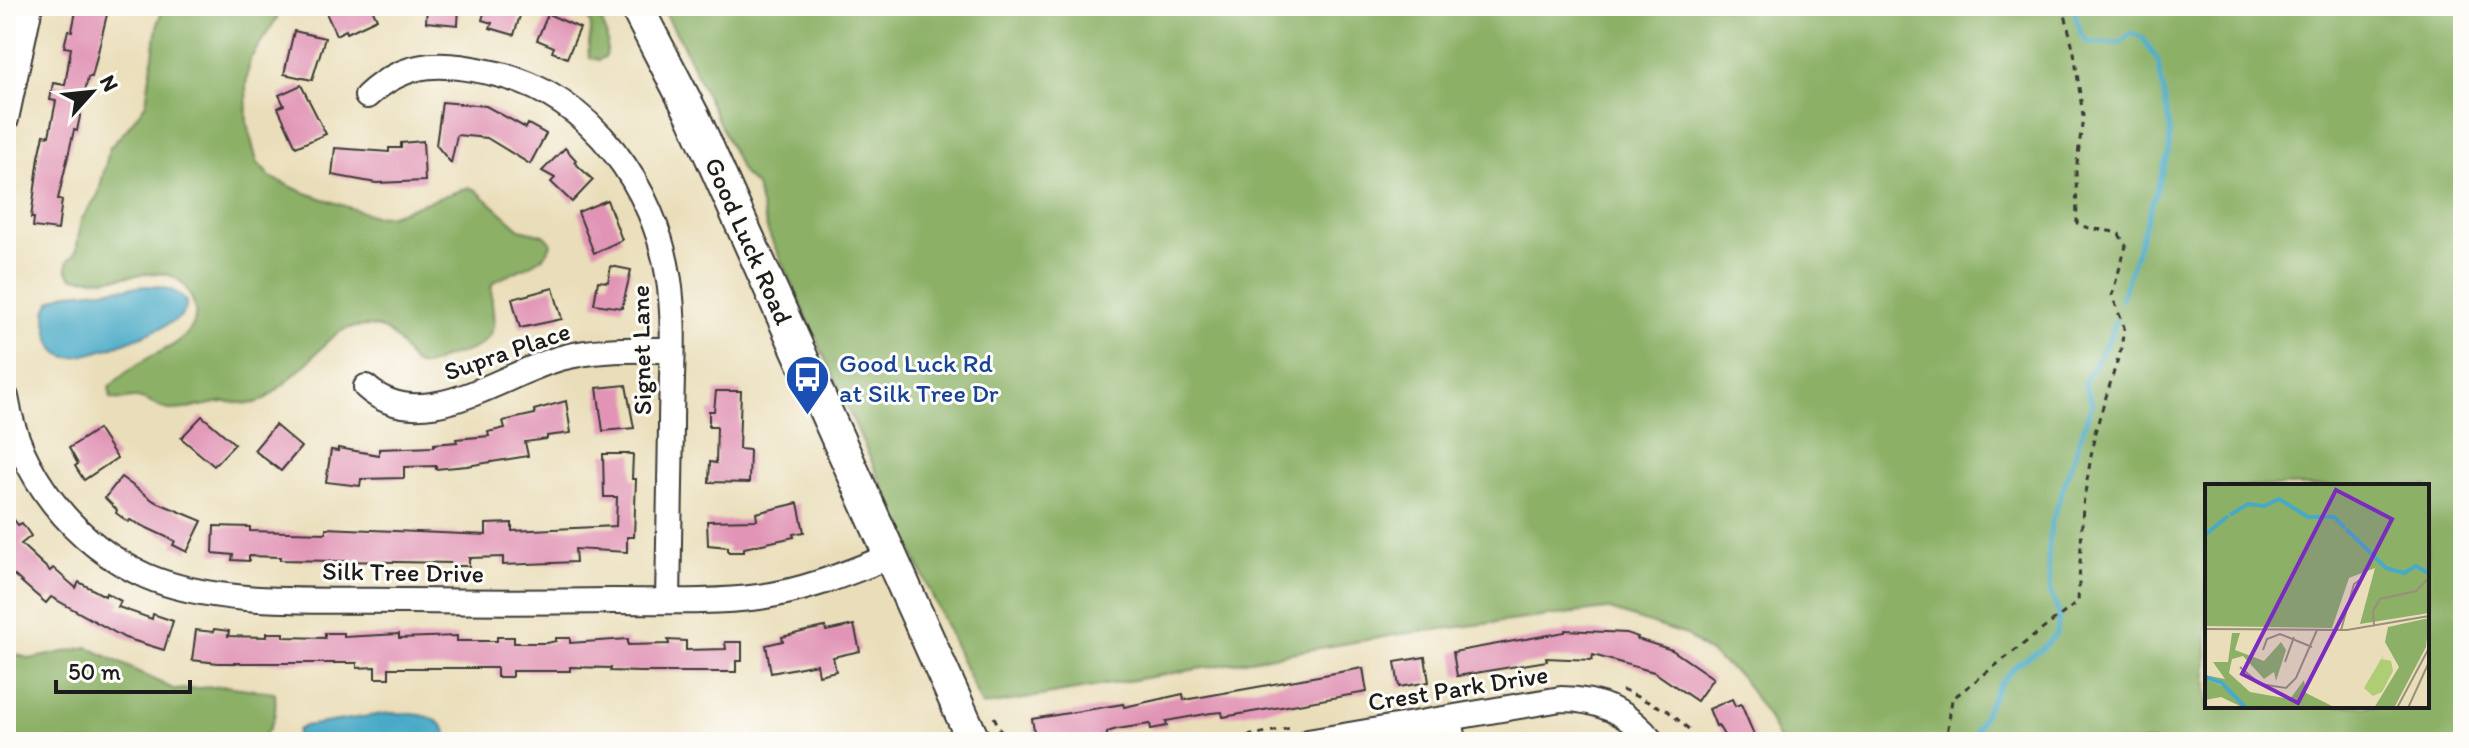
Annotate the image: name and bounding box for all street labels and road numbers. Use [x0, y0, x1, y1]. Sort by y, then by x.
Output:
street label: Good Luck Road [698, 152, 800, 330]
street label: Signet Lane [624, 285, 658, 415]
street label: Supra Place [440, 314, 574, 388]
street label: Silk Tree Drive [322, 555, 484, 589]
street label: Crest Park Drive [1366, 658, 1550, 718]

